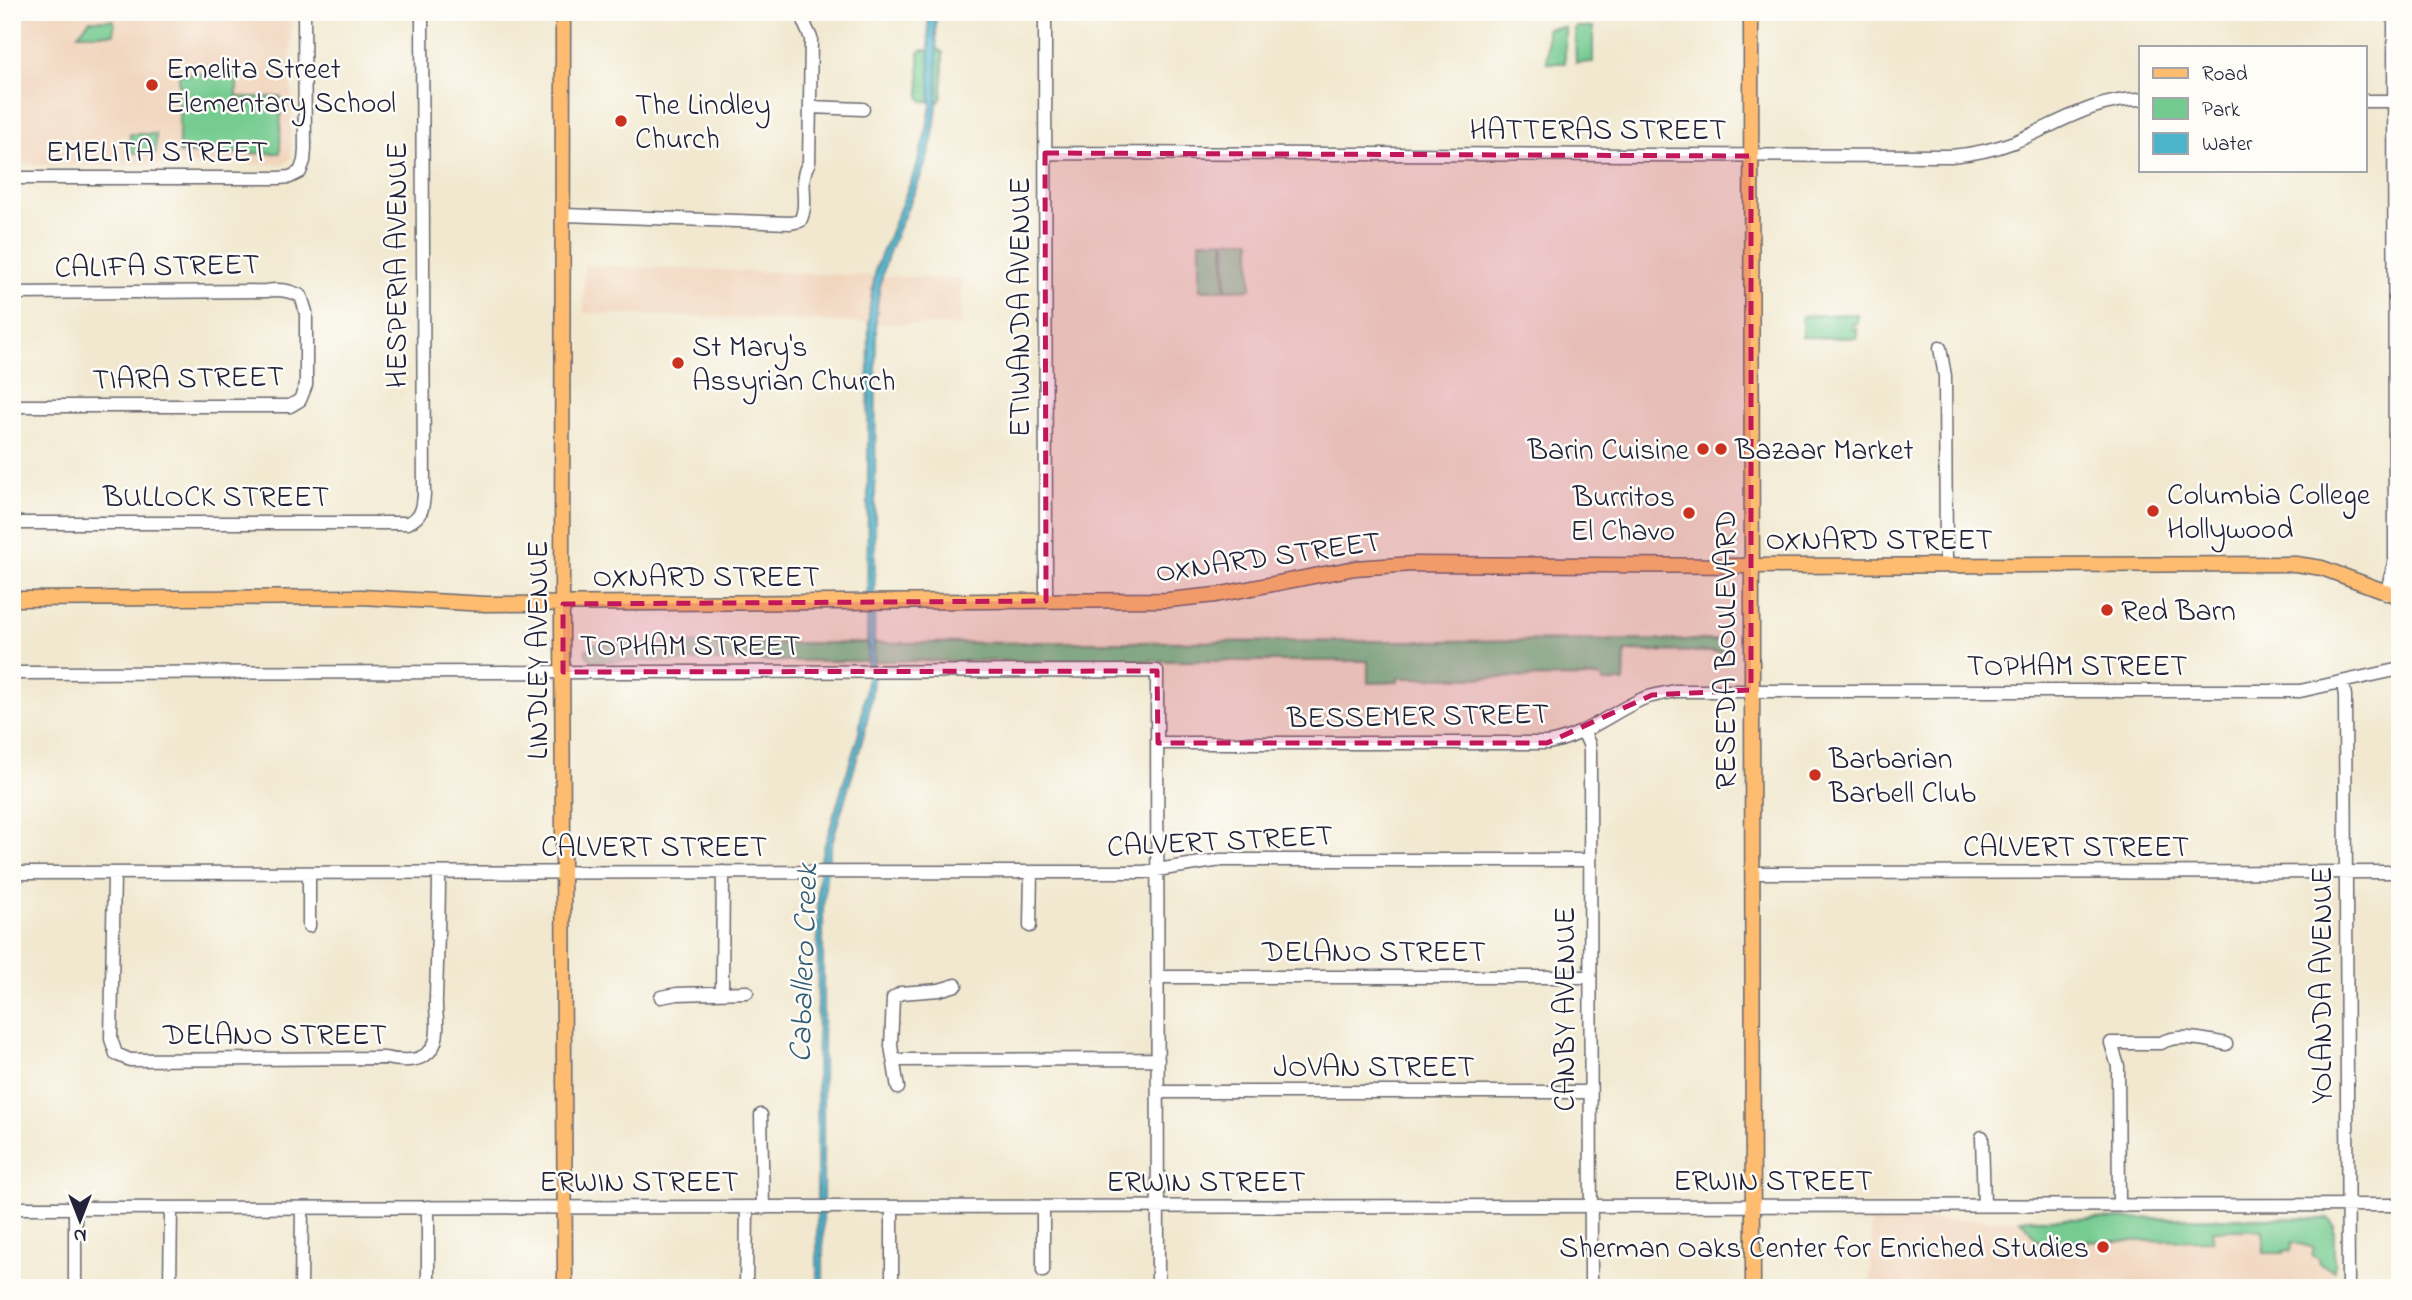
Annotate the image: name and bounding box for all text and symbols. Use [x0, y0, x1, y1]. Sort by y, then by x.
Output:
legend [2139, 46, 2366, 172]
place label: Emelita Street Elementary School [166, 49, 396, 127]
text: Road [2202, 60, 2248, 90]
marker: Emelita Street Elementary School [144, 77, 160, 93]
place label: The Lindley Church [635, 85, 771, 163]
text: Park [2202, 96, 2241, 126]
street label: HATTERAS STREET [1470, 110, 1726, 154]
marker: The Lindley Church [613, 113, 629, 129]
text: Water [2202, 130, 2253, 160]
street label: EMELITA STREET [46, 132, 268, 176]
street label: HESPERIA AVENUE [377, 142, 421, 388]
street label: ETIWANDA AVENUE [1000, 177, 1044, 437]
street label: CALIFA STREET [54, 244, 260, 292]
place label: St Mary's Assyrian Church [692, 327, 896, 405]
marker: St Mary's Assyrian Church [670, 355, 686, 371]
street label: TIARA STREET [92, 356, 284, 404]
place label: Barin Cuisine [1527, 430, 1690, 474]
place label: Bazaar Market [1734, 430, 1914, 474]
marker: Barin Cuisine [1695, 441, 1711, 457]
marker: Bazaar Market [1713, 441, 1729, 457]
place label: Columbia College Hollywood [2167, 475, 2371, 553]
street label: BULLOCK STREET [102, 477, 329, 521]
place label: Burritos El Chavo [1570, 477, 1675, 555]
marker: Columbia College Hollywood [2145, 503, 2161, 519]
marker: Burritos El Chavo [1681, 505, 1697, 521]
street label: RESEDA BOULEVARD [1706, 510, 1750, 790]
street label: OXNARD STREET [1765, 520, 1993, 564]
street label: OXNARD STREET [1153, 521, 1384, 597]
street label: LINDLEY AVENUE [518, 540, 562, 760]
street label: OXNARD STREET [592, 557, 820, 601]
place label: Red Barn [2121, 591, 2236, 635]
marker: Red Barn [2099, 602, 2115, 618]
street label: TOPHAM STREET [580, 626, 800, 670]
street label: TOPHAM STREET [1967, 646, 2187, 690]
street label: BESSEMER STREET [1286, 694, 1549, 742]
place label: Barbarian Barbell Club [1828, 739, 1976, 817]
marker: Barbarian Barbell Club [1807, 767, 1823, 783]
street label: CALVERT STREET [1106, 815, 1334, 871]
street label: CALVERT STREET [541, 827, 767, 871]
street label: CALVERT STREET [1963, 827, 2189, 871]
water label: Caballero Creek [779, 861, 833, 1063]
street label: YOLANDA AVENUE [2302, 866, 2346, 1104]
street label: CANBY AVENUE [1545, 907, 1589, 1111]
street label: DELANO STREET [1261, 932, 1486, 976]
street label: DELANO STREET [162, 1015, 387, 1059]
street label: JOVAN STREET [1273, 1047, 1475, 1091]
street label: ERWIN STREET [1673, 1161, 1873, 1205]
street label: ERWIN STREET [539, 1162, 739, 1206]
street label: ERWIN STREET [1106, 1162, 1306, 1206]
north arrow [46, 1184, 116, 1254]
text: N [73, 1221, 86, 1248]
place label: Sherman Oaks Center for Enriched Studies [1559, 1228, 2089, 1272]
marker: Sherman Oaks Center for Enriched Studies [2095, 1239, 2111, 1255]

